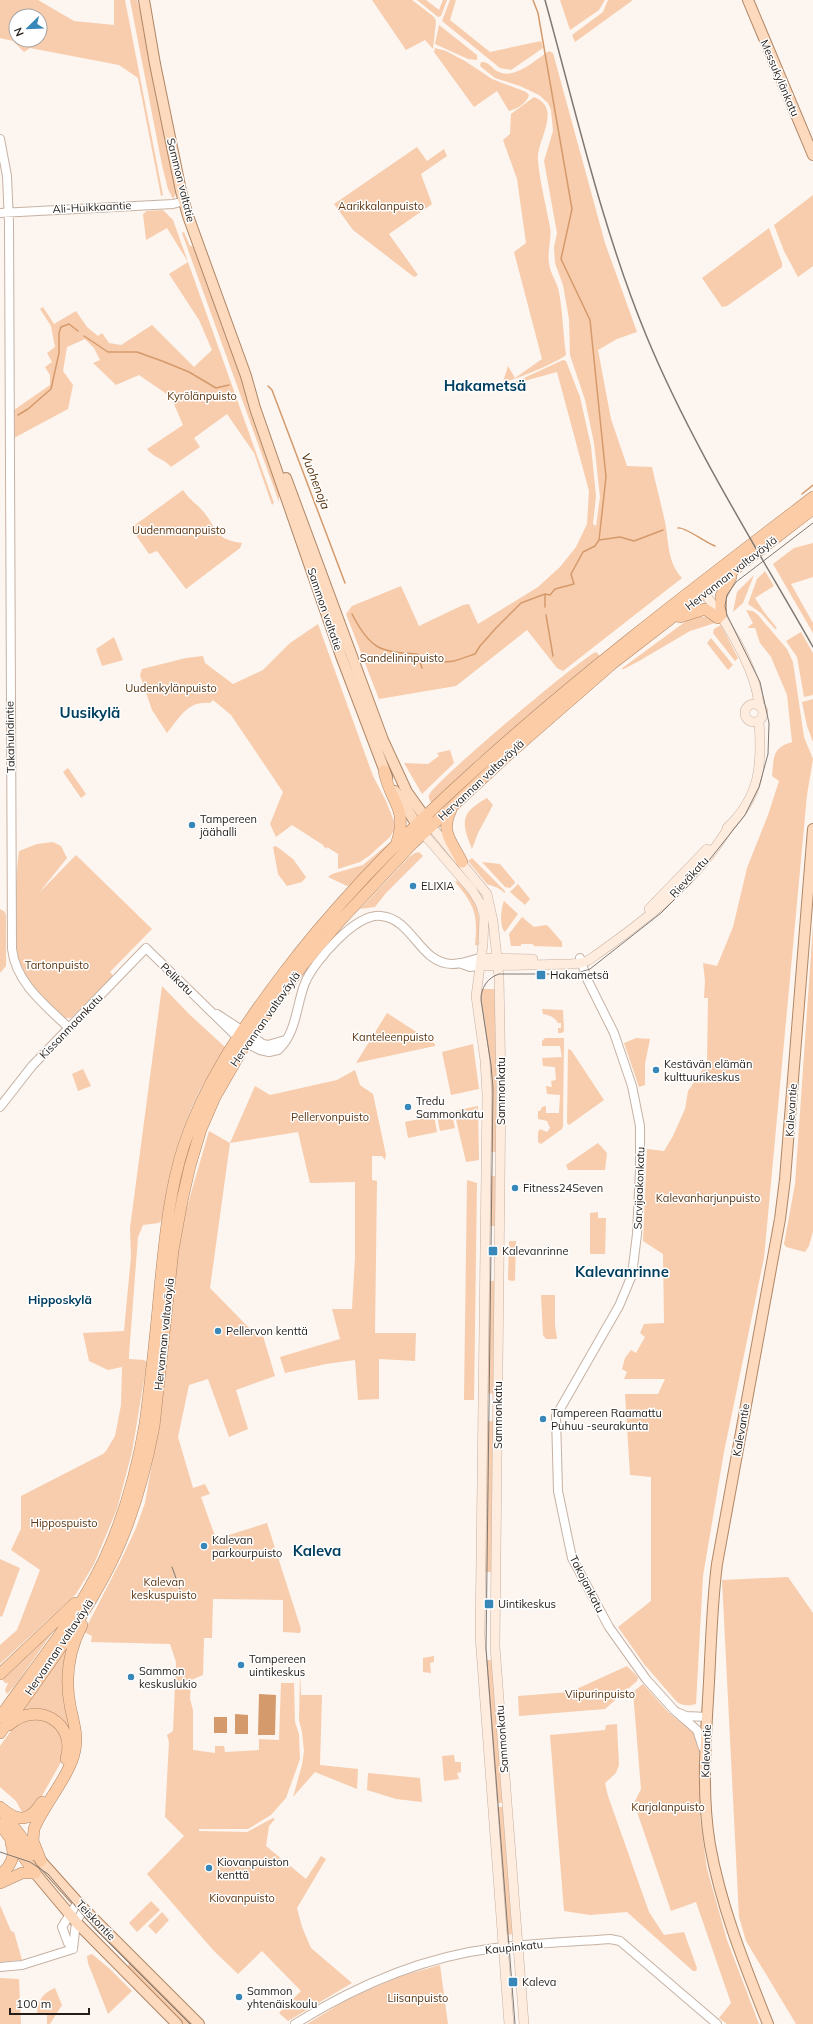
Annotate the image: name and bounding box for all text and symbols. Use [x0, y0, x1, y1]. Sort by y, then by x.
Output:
north arrow [8, 8, 48, 48]
text: N [11, 25, 27, 38]
street label: Messukylänkatu [758, 37, 802, 119]
street label: Sammon valtatie [164, 136, 198, 224]
street label: Ali-Huikkaantie [52, 198, 132, 216]
park label: Aarikkalanpuisto [338, 199, 424, 213]
district label: Hakametsä [444, 376, 526, 395]
park label: Kyrölänpuisto [167, 389, 237, 403]
water label: Vuohenoja [298, 451, 334, 511]
park label: Uudenmaanpuisto [132, 523, 226, 537]
street label: Hervannan valtaväylä [682, 533, 780, 613]
street label: Sammon valtatie [304, 566, 346, 652]
park label: Sandelininpuisto [360, 651, 444, 665]
park label: Uudenkylänpuisto [125, 681, 217, 695]
street label: Takahuhdintie [2, 701, 18, 773]
district label: Uusikylä [60, 703, 120, 722]
street label: Hervannan valtaväylä [435, 736, 527, 824]
place label: Tampereen jäähalli [199, 812, 257, 839]
marker: Tampereen jäähalli [187, 820, 197, 830]
street label: Rieväkatu [666, 854, 712, 900]
place label: ELIXIA [421, 879, 454, 893]
marker: ELIXIA [408, 881, 418, 891]
park label: Tartonpuisto [25, 958, 89, 972]
street label: Pelikatu [158, 960, 196, 998]
place label: Hakametsä [550, 968, 609, 982]
street label: Hervannan valtaväylä [227, 969, 303, 1069]
marker: Hakametsä [535, 969, 547, 981]
street label: Kissanmaankatu [36, 990, 106, 1062]
park label: Kanteleenpuisto [352, 1030, 434, 1044]
street label: Sammonkatu [494, 1057, 508, 1125]
place label: Kestävän elämän kulttuurikeskus [664, 1057, 752, 1084]
marker: Kestävän elämän kulttuurikeskus [651, 1065, 661, 1075]
street label: Kalevantie [782, 1083, 800, 1137]
place label: Tredu Sammonkatu [416, 1094, 484, 1121]
marker: Tredu Sammonkatu [403, 1102, 413, 1112]
park label: Pellervonpuisto [291, 1110, 369, 1124]
street label: Sarvijaakonkatu [631, 1146, 647, 1230]
place label: Fitness24Seven [523, 1181, 603, 1195]
marker: Fitness24Seven [510, 1183, 520, 1193]
park label: Kalevanharjunpuisto [656, 1191, 760, 1205]
place label: Kalevanrinne [502, 1244, 568, 1258]
marker: Kalevanrinne [487, 1245, 499, 1257]
district label: Kalevanrinne [575, 1262, 669, 1281]
street label: Hervannan valtaväylä [151, 1277, 177, 1391]
district label: Hipposkylä [28, 1292, 92, 1307]
place label: Pellervon kenttä [226, 1324, 308, 1338]
marker: Pellervon kenttä [213, 1326, 223, 1336]
street label: Sammonkatu [491, 1381, 505, 1449]
street label: Kalevantie [729, 1403, 753, 1457]
place label: Tampereen Raamattu Puhuu -seurakunta [551, 1406, 662, 1433]
marker: Tampereen Raamattu Puhuu -seurakunta [538, 1414, 548, 1424]
park label: Hippospuisto [30, 1516, 98, 1530]
place label: Kalevan parkourpuisto [212, 1533, 282, 1560]
marker: Kalevan parkourpuisto [199, 1541, 209, 1551]
district label: Kaleva [293, 1541, 341, 1560]
street label: Takojankatu [567, 1553, 607, 1615]
park label: Kalevan keskuspuisto [131, 1575, 197, 1602]
street label: Hervannan valtaväylä [22, 1596, 96, 1698]
place label: Uintikeskus [498, 1597, 556, 1611]
marker: Uintikeskus [483, 1598, 495, 1610]
place label: Tampereen uintikeskus [249, 1652, 306, 1679]
marker: Tampereen uintikeskus [236, 1660, 246, 1670]
place label: Sammon keskuslukio [139, 1664, 197, 1691]
marker: Sammon keskuslukio [126, 1672, 136, 1682]
park label: Viipurinpuisto [565, 1687, 635, 1701]
street label: Sammonkatu [493, 1705, 511, 1773]
street label: Kalevantie [698, 1724, 714, 1778]
park label: Karjalanpuisto [631, 1800, 705, 1814]
place label: Kiovanpuiston kenttä [217, 1855, 289, 1882]
marker: Kiovanpuiston kenttä [204, 1863, 214, 1873]
park label: Kiovanpuisto [209, 1891, 275, 1905]
street label: Teiskontie [73, 1897, 119, 1943]
street label: Kaupinkatu [484, 1937, 544, 1957]
place label: Kaleva [522, 1975, 556, 1989]
marker: Kaleva [507, 1976, 519, 1988]
place label: Sammon yhtenäiskoulu [247, 1984, 317, 2011]
scale bar [10, 1990, 89, 2016]
park label: Liisanpuisto [388, 1991, 448, 2005]
marker: Sammon yhtenäiskoulu [234, 1992, 244, 2002]
text: 100 m [16, 1996, 51, 2011]

